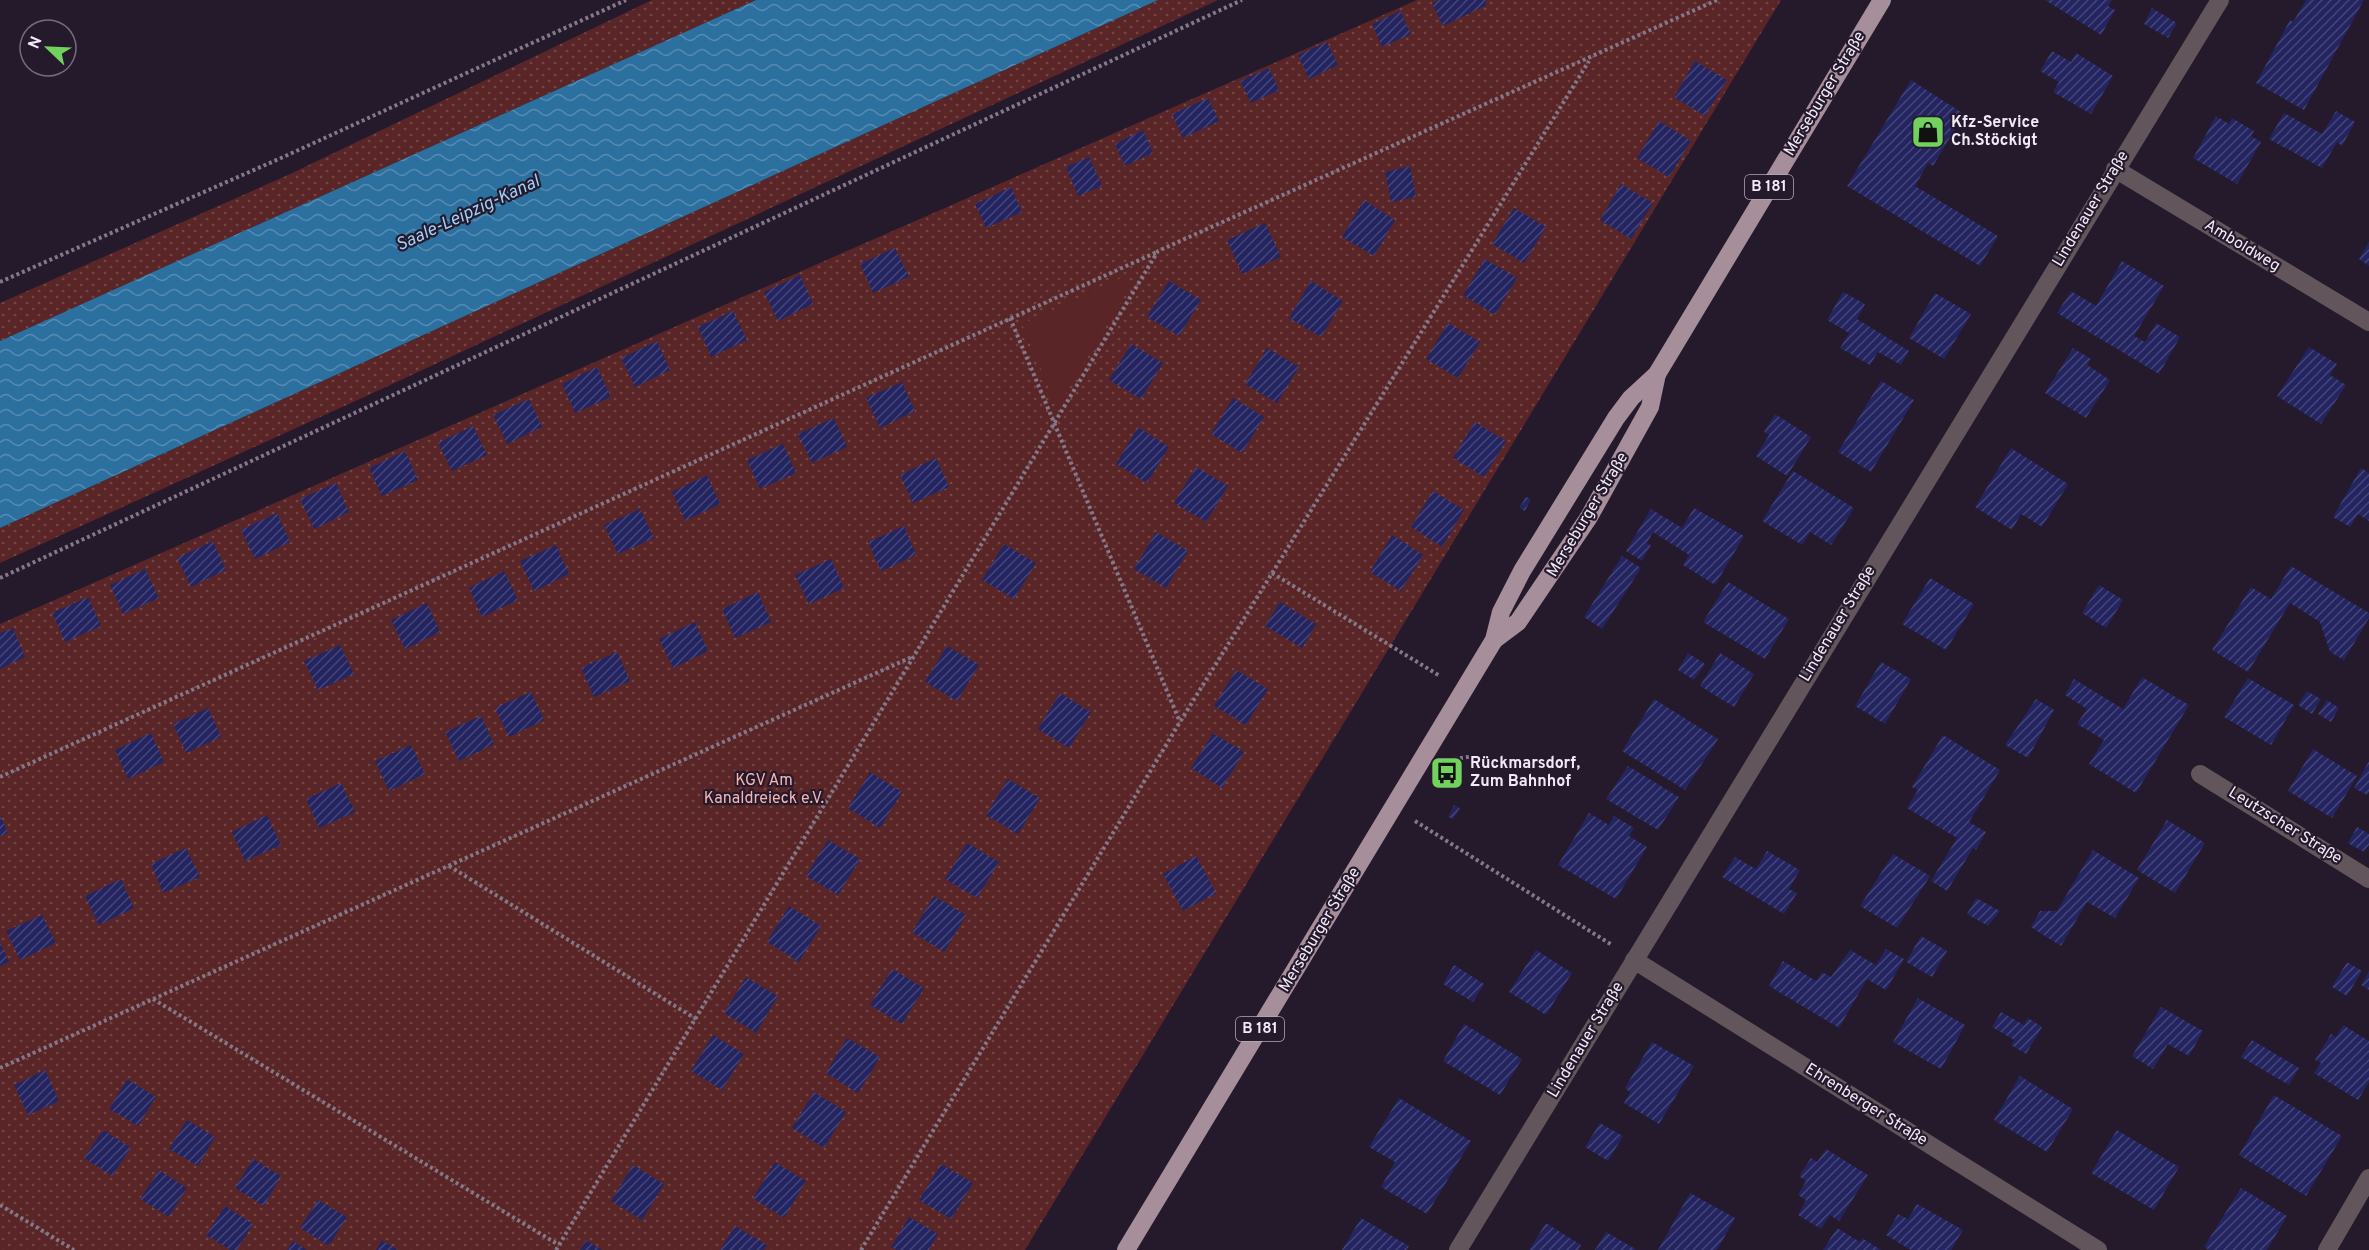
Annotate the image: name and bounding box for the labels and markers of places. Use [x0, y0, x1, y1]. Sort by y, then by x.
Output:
place label: Kfz-Service Ch.Stöckigt [1951, 113, 2039, 151]
shop icon: Kfz-Service Ch.Stöckigt [1910, 114, 1946, 150]
place label: Rückmarsdorf, Zum Bahnhof [1470, 754, 1580, 792]
bus stop icon: Rückmarsdorf, Zum Bahnhof [1429, 755, 1465, 791]

